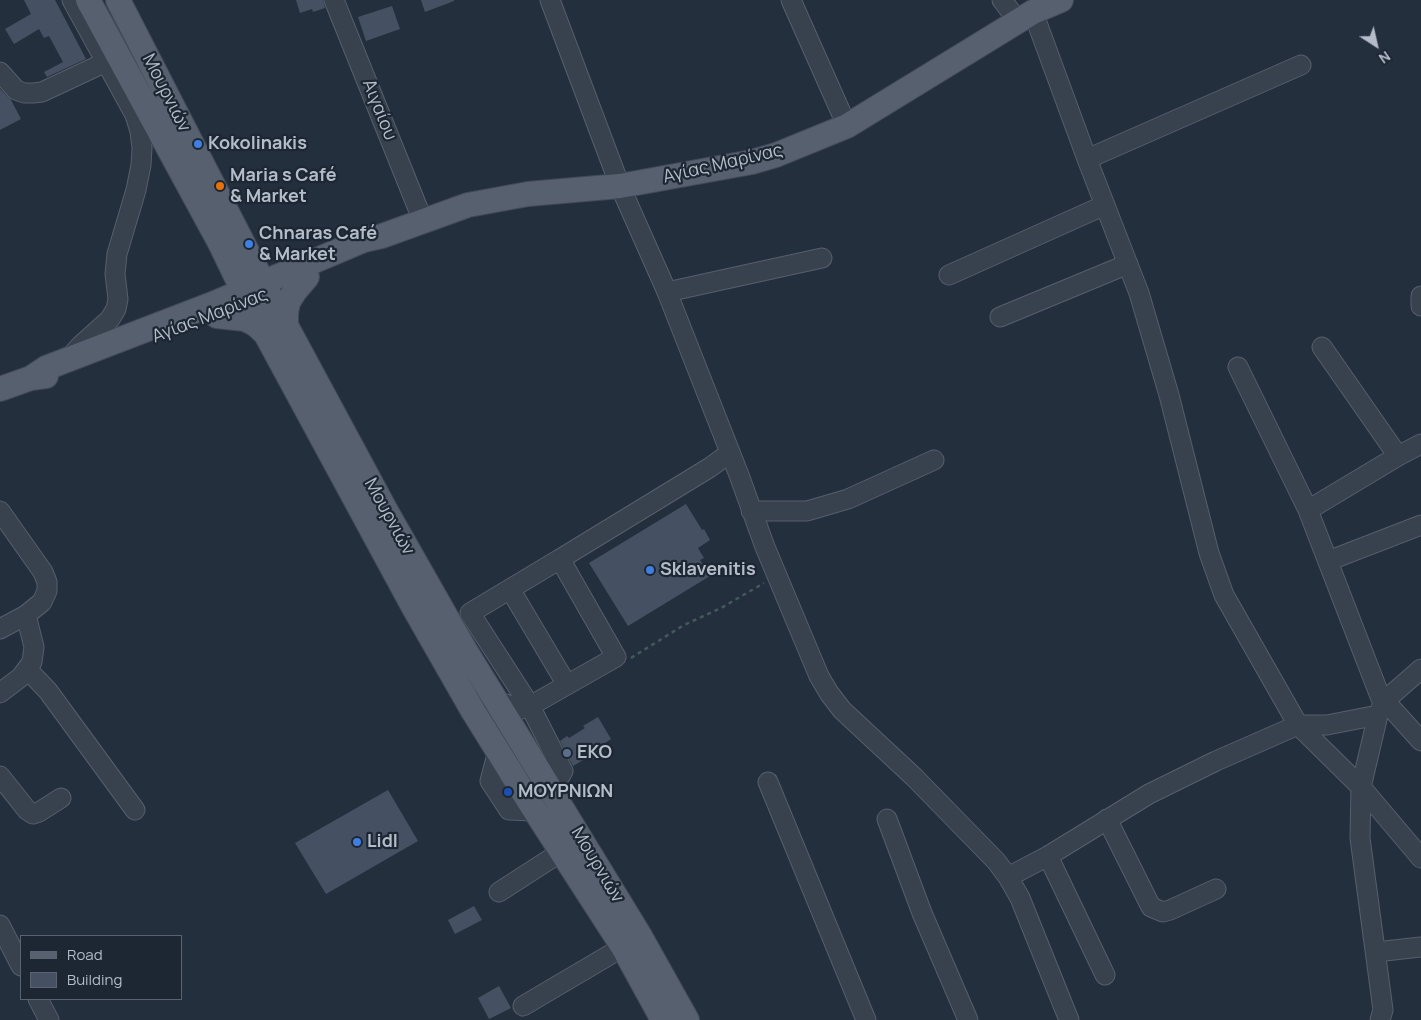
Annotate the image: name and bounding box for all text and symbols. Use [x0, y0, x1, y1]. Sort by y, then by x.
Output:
north arrow [1351, 20, 1401, 70]
text: N [1375, 47, 1394, 68]
street label: Μουρνιών [137, 50, 195, 136]
street label: Αιγαίου [357, 76, 401, 144]
place label: Kokolinakis [208, 133, 307, 155]
marker: Kokolinakis [192, 138, 204, 150]
street label: Αγίας Μαρίνας [661, 140, 785, 188]
place label: Maria s Café & Market [230, 165, 337, 208]
marker: Maria s Café & Market [214, 180, 226, 192]
place label: Chnaras Café & Market [259, 223, 377, 266]
marker: Chnaras Café & Market [243, 238, 255, 250]
street label: Αγίας Μαρίνας [149, 284, 271, 348]
street label: Μουρνιών [359, 475, 419, 559]
place label: Sklavenitis [660, 559, 756, 581]
marker: Sklavenitis [644, 564, 656, 576]
place label: EKO [577, 742, 612, 764]
marker: EKO [561, 747, 573, 759]
place label: ΜΟΥΡΝΙΩΝ [518, 781, 613, 803]
marker: ΜΟΥΡΝΙΩΝ [502, 786, 514, 798]
street label: Μουρνιών [566, 823, 628, 907]
place label: Lidl [367, 831, 398, 853]
marker: Lidl [351, 836, 363, 848]
legend [20, 935, 182, 1000]
text: Road [67, 944, 103, 965]
text: Building [67, 969, 122, 990]

